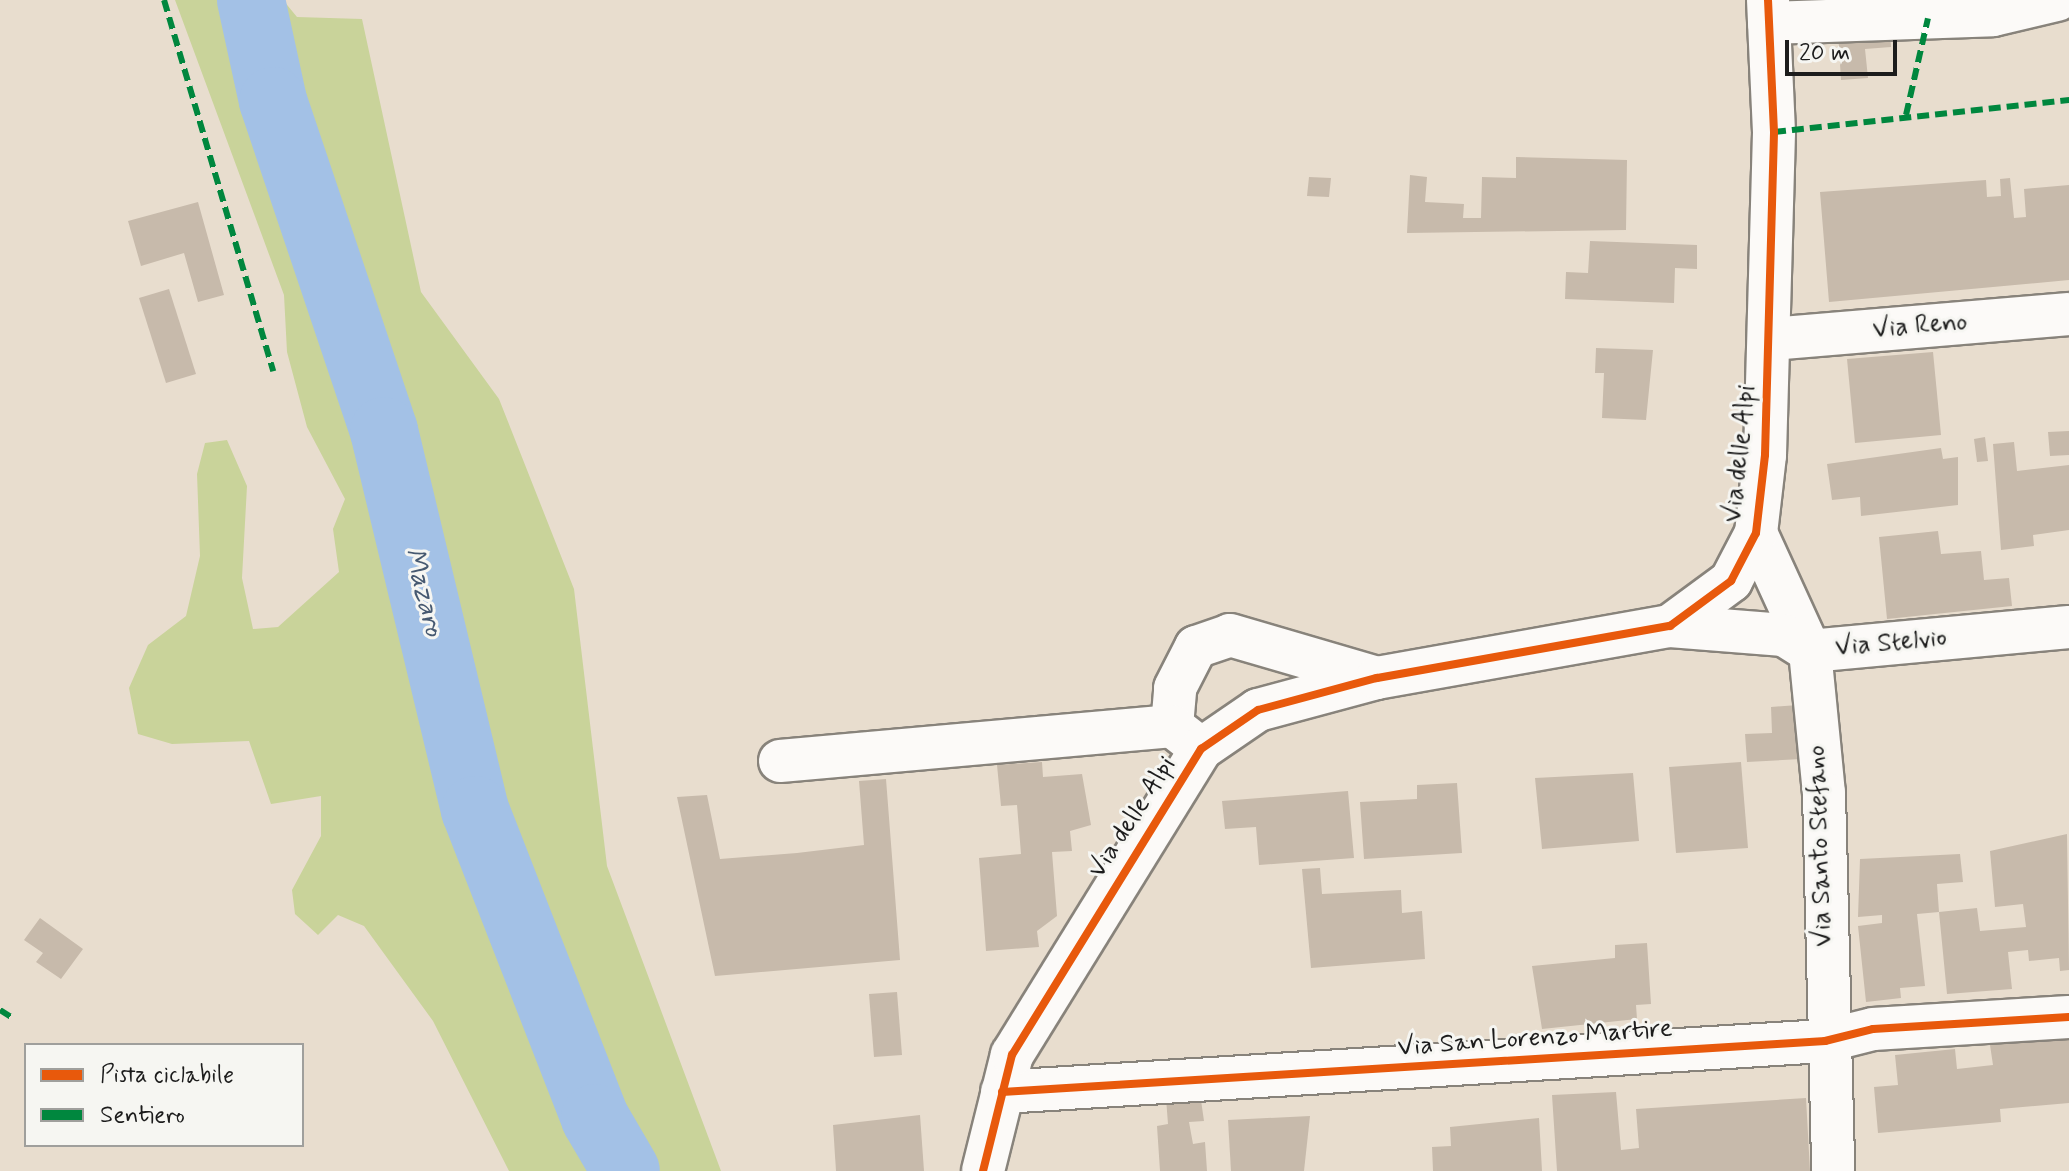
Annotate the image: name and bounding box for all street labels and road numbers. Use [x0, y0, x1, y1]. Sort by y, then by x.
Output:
street label: Via Reno [1871, 307, 1969, 347]
street label: Via delle Alpi [1718, 383, 1764, 525]
street label: Via Stelvio [1833, 624, 1949, 664]
street label: Via Santo Stefano [1802, 748, 1840, 944]
street label: Via delle Alpi [1082, 751, 1184, 885]
street label: Via San Lorenzo Martire [1395, 1014, 1675, 1064]

